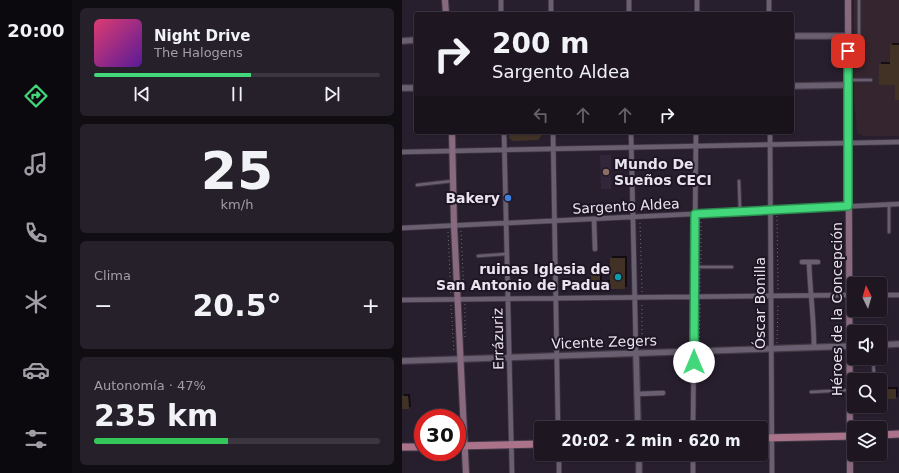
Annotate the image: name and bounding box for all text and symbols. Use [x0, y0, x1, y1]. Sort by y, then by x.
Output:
text: 20:00 [7, 20, 65, 41]
text: Night Drive [154, 27, 250, 45]
text: 200 m [492, 27, 589, 60]
icon: right [426, 28, 478, 80]
pin [831, 34, 865, 68]
icon: arrive [837, 40, 859, 62]
text: The Halogens [154, 45, 243, 60]
text: Sargento Aldea [492, 61, 630, 82]
icon: directions [22, 82, 50, 110]
icon: previous [131, 83, 153, 105]
icon: pause [226, 83, 248, 105]
icon: next [321, 83, 343, 105]
icon: left [530, 104, 552, 126]
icon: ahead [572, 104, 594, 126]
icon: ahead [614, 104, 636, 126]
icon: right [656, 104, 678, 126]
text: 25 [201, 141, 273, 201]
icon: music [22, 150, 50, 178]
place label: Mundo De Sueños CECI [614, 156, 712, 188]
marker: Mundo De Sueños CECI [601, 167, 611, 177]
place label: Bakery [445, 190, 500, 206]
marker: Bakery [503, 193, 513, 203]
street label: Sargento Aldea [572, 195, 680, 217]
text: km/h [221, 197, 253, 212]
icon: phone [22, 219, 50, 247]
street label: Héroes de la Concepción [829, 222, 845, 396]
street label: Óscar Bonilla [751, 257, 768, 349]
place label: ruinas Iglesia de San Antonio de Padua [436, 261, 610, 293]
text: Clima [94, 268, 131, 283]
marker: ruinas Iglesia de San Antonio de Padua [613, 272, 623, 282]
north arrow [847, 277, 887, 317]
map controls [847, 277, 887, 461]
icon: climate [22, 288, 50, 316]
text: 20.5° [192, 288, 282, 323]
text: − [94, 293, 112, 318]
text: + [362, 293, 380, 318]
street label: Errázuriz [489, 308, 507, 370]
button: sound [847, 325, 887, 365]
street label: Vicente Zegers [551, 332, 657, 352]
position arrow [673, 341, 715, 383]
icon: car [22, 356, 50, 384]
button: search [847, 373, 887, 413]
text: Autonomía · 47% [94, 378, 206, 393]
text: 235 km [94, 398, 218, 433]
speed limit sign: 30 [414, 409, 466, 461]
button: layers [847, 421, 887, 461]
icon: filters [22, 425, 50, 453]
text: 20:02 · 2 min · 620 m [561, 432, 741, 450]

